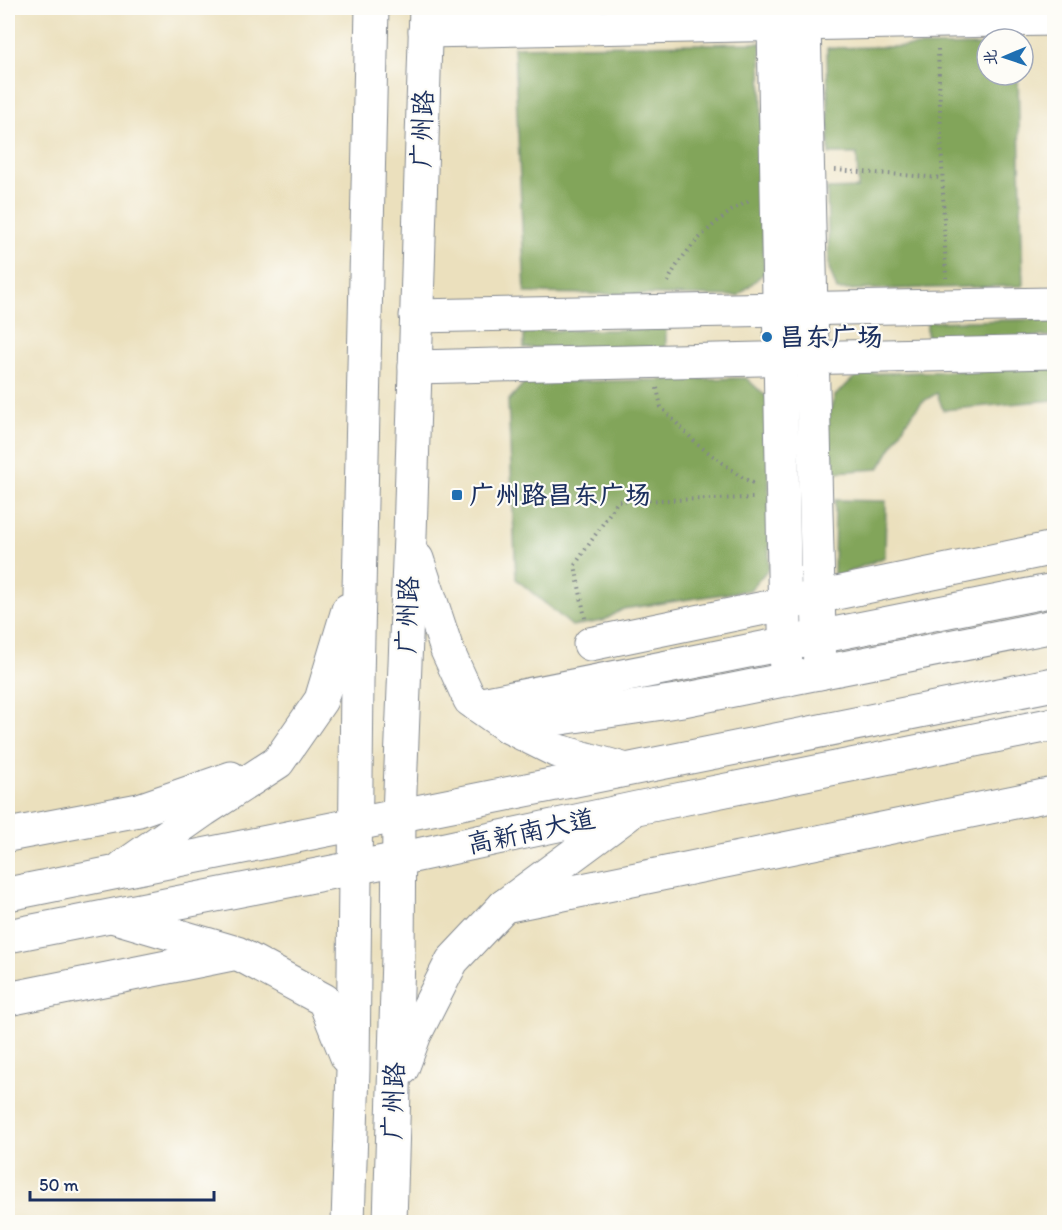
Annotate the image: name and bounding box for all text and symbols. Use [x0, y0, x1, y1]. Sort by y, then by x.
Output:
north arrow [975, 27, 1035, 87]
text: 北 [981, 49, 1000, 66]
street label: 广州路 [405, 89, 439, 169]
place label: 昌东广场 [779, 321, 883, 353]
marker: 昌东广场 [760, 330, 774, 344]
place label: 广州路昌东广场 [469, 479, 651, 511]
marker: 广州路昌东广场 [450, 488, 464, 502]
street label: 广州路 [390, 575, 424, 655]
street label: 高新南大道 [464, 802, 598, 860]
street label: 广州路 [376, 1061, 410, 1141]
scale bar [30, 1164, 214, 1202]
text: 50 m [39, 1174, 79, 1196]

